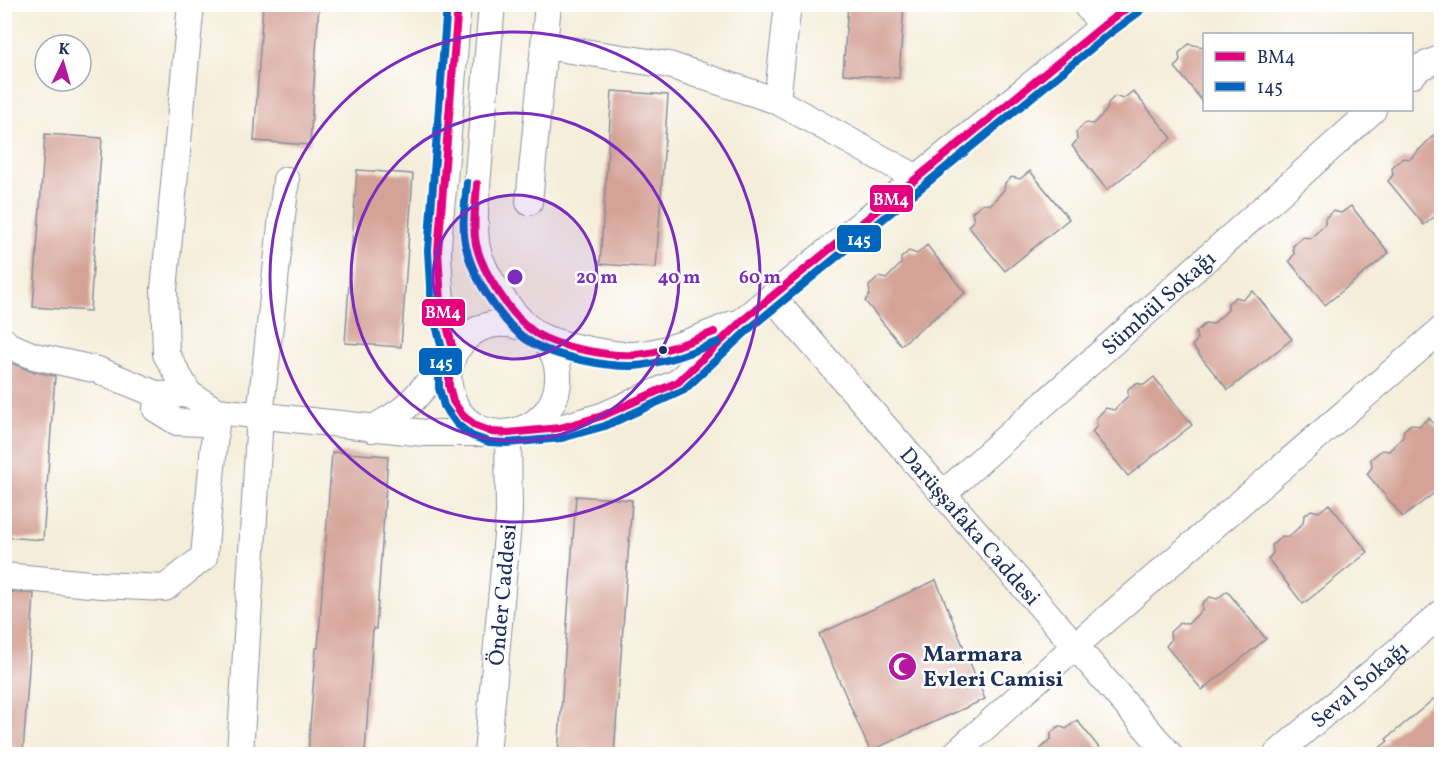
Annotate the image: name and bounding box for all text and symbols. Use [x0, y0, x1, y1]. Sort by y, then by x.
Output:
north arrow [33, 33, 93, 93]
legend [1203, 33, 1413, 111]
text: K [57, 39, 71, 62]
text: BM4 [1257, 46, 1296, 71]
text: 145 [1257, 76, 1283, 101]
line badge: BM4 [869, 184, 914, 213]
text: BM4 [873, 190, 909, 212]
line badge: 145 [836, 224, 882, 253]
text: 145 [847, 230, 871, 252]
street label: Sümbül Sokağı [1095, 245, 1224, 364]
text: 20 m [576, 266, 618, 291]
text: 40 m [658, 266, 700, 291]
text: 60 m [739, 266, 781, 291]
centre of rings [505, 267, 525, 287]
line badge: BM4 [421, 298, 466, 327]
text: BM4 [425, 303, 461, 325]
unlabelled marker [657, 344, 669, 356]
line badge: 145 [418, 347, 463, 376]
text: 145 [429, 353, 453, 375]
street label: Darüşşafaka Caddesi [891, 441, 1046, 613]
street label: Önder Caddesi [482, 523, 526, 667]
street label: Seval Sokağı [1305, 635, 1417, 737]
place label: Marmara Evleri Camisi [923, 640, 1063, 696]
mosque icon: Marmara Evleri Camisi [886, 650, 918, 682]

